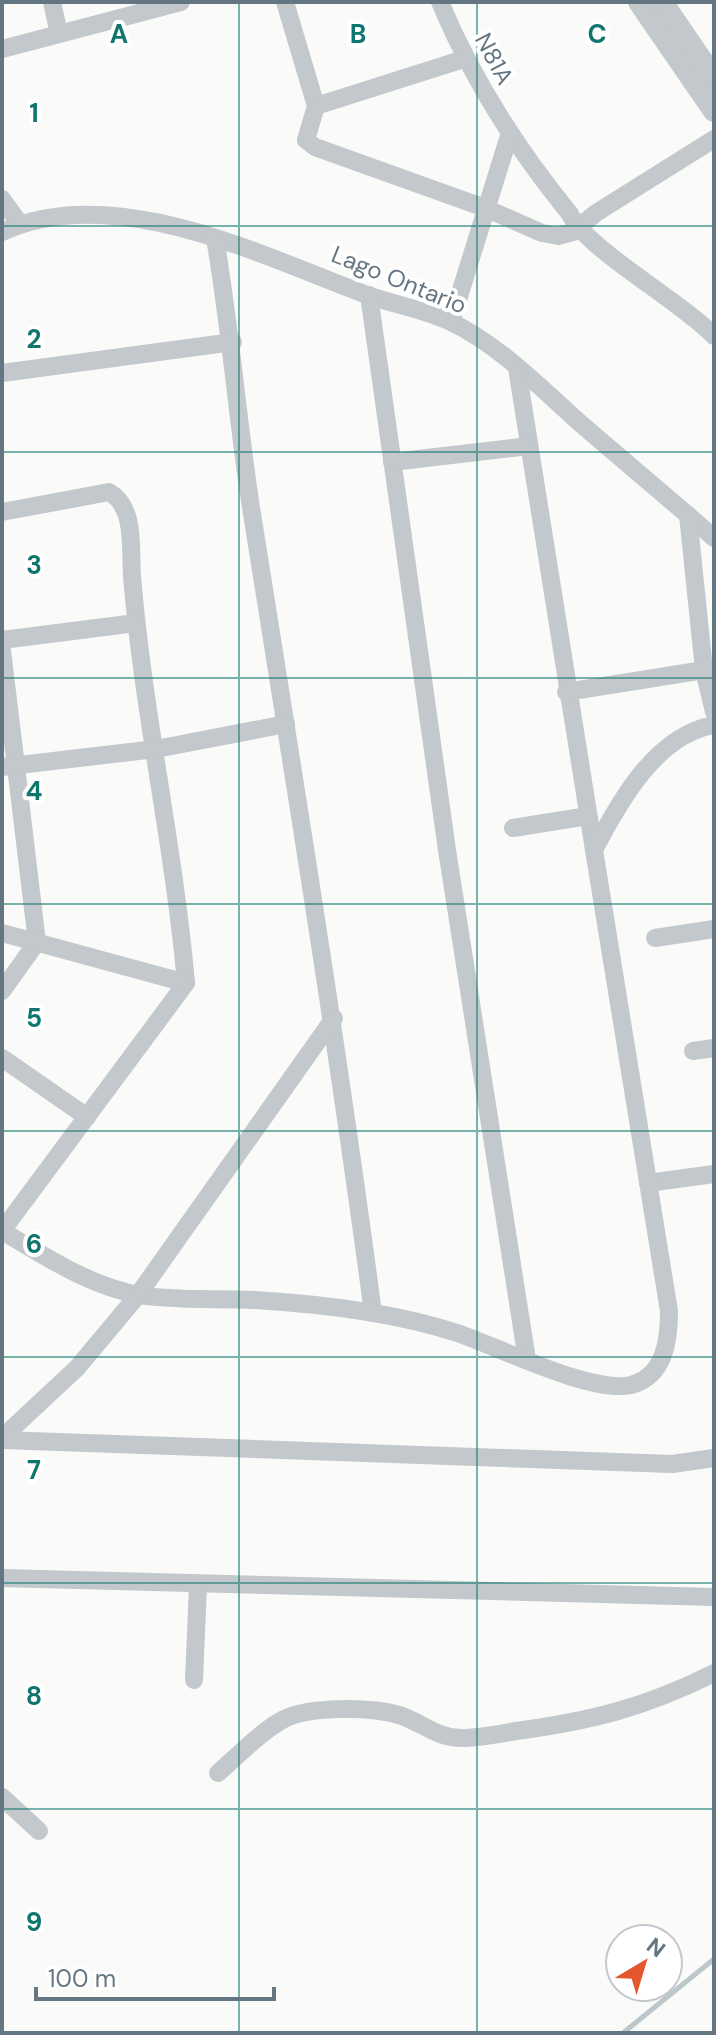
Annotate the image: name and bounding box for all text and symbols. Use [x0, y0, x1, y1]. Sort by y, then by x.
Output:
text: A [110, 17, 128, 51]
text: B [350, 17, 366, 51]
text: C [587, 17, 607, 51]
street label: N81A [468, 28, 521, 90]
text: 1 [29, 96, 39, 130]
street label: Lago Ontario [327, 238, 471, 321]
text: 2 [26, 322, 42, 356]
text: 3 [26, 548, 42, 582]
text: 4 [26, 774, 42, 808]
text: 5 [26, 1001, 42, 1035]
text: 6 [26, 1227, 42, 1261]
text: 7 [27, 1453, 41, 1487]
text: 8 [26, 1679, 42, 1713]
text: 9 [26, 1905, 42, 1939]
north arrow [604, 1923, 684, 2003]
text: N [641, 1931, 671, 1964]
scale bar [36, 1951, 274, 2001]
text: 100 m [48, 1963, 116, 1994]

